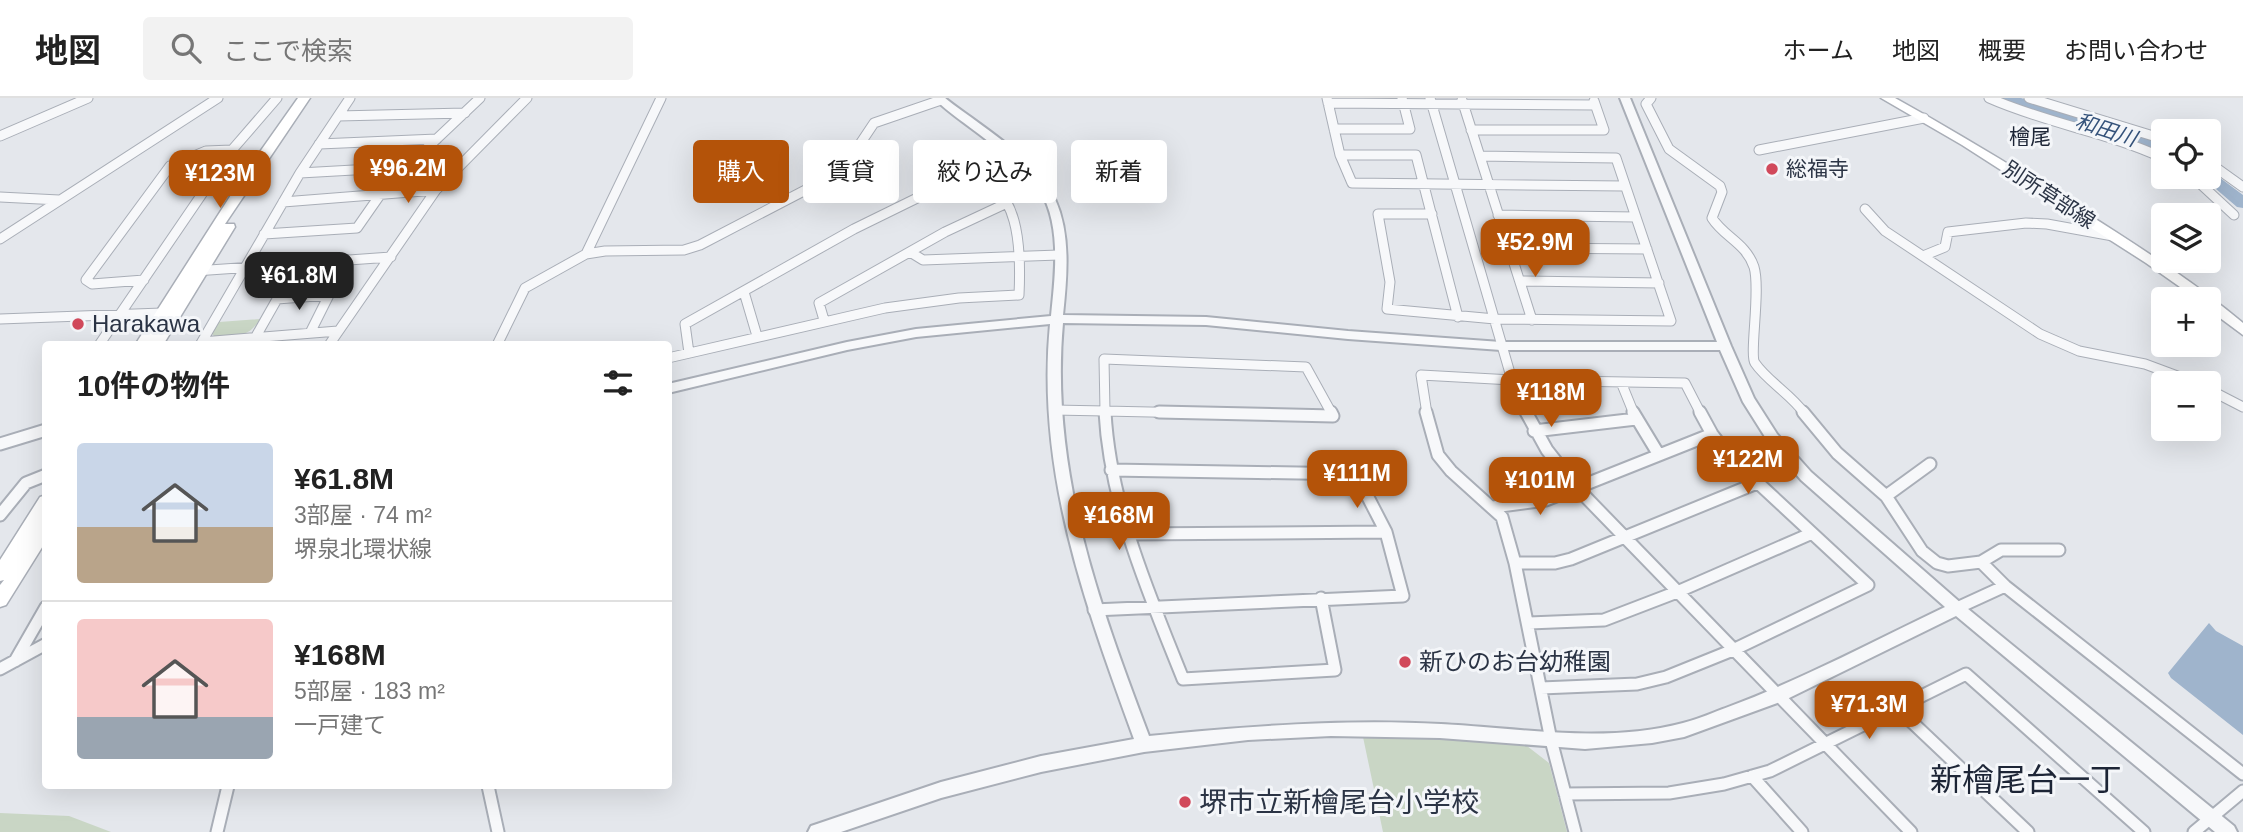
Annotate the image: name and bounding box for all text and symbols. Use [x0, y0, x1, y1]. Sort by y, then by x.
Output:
search box [143, 17, 633, 80]
icon: search [167, 29, 205, 67]
text: 地図 [35, 32, 101, 69]
text: ここで検索 [223, 36, 353, 66]
text: ホーム [1783, 37, 1854, 64]
text: 地図 [1892, 37, 1940, 64]
text: 概要 [1978, 37, 2026, 64]
text: お問い合わせ [2064, 37, 2208, 64]
water label: 和田川 [2073, 109, 2142, 151]
map controls [2151, 119, 2221, 441]
button: locate [2151, 119, 2221, 189]
district label: 檜尾 [2009, 125, 2051, 148]
chip: 購入 [693, 140, 789, 203]
chip: 賃貸 [803, 140, 899, 203]
chip: 絞り込み [913, 140, 1057, 203]
chip: 新着 [1071, 140, 1167, 203]
pin: ¥96.2M [351, 146, 465, 205]
pin: ¥123M [171, 150, 269, 210]
text: ¥96.2M [370, 155, 446, 181]
street label: 別所草部線 [1999, 156, 2100, 233]
place label: 総福寺 [1786, 157, 1849, 180]
text: ¥123M [185, 160, 255, 186]
marker: 総福寺 [1764, 161, 1780, 177]
button: layers [2151, 203, 2221, 273]
pin: ¥52.9M [1478, 220, 1592, 279]
text: ¥52.9M [1497, 229, 1573, 255]
pin: ¥61.8M [242, 252, 356, 312]
text: ¥61.8M [261, 262, 337, 288]
button: + [2151, 287, 2221, 357]
place label: Harakawa [92, 310, 201, 337]
marker: Harakawa [70, 316, 86, 332]
icon: filters [599, 364, 637, 402]
text: 10件の物件 [77, 369, 230, 402]
pin: ¥118M [1502, 370, 1600, 429]
button: − [2151, 371, 2221, 441]
text: ¥118M [1516, 379, 1586, 405]
pin: ¥122M [1699, 436, 1797, 496]
text: ¥122M [1713, 446, 1783, 472]
pin: ¥111M [1308, 450, 1406, 510]
pin: ¥101M [1491, 458, 1589, 517]
text: ¥111M [1323, 460, 1391, 486]
text: ¥61.8M [294, 462, 394, 495]
text: ¥101M [1505, 467, 1575, 493]
icon: home [133, 471, 217, 555]
pin: ¥168M [1070, 492, 1168, 552]
text: 3部屋 · 74 m² [294, 502, 432, 528]
text: ¥168M [1084, 502, 1154, 528]
text: 堺泉北環状線 [294, 536, 432, 562]
text: ¥168M [294, 638, 386, 671]
icon: home [133, 647, 217, 731]
place label: 新ひのお台幼稚園 [1419, 648, 1611, 675]
marker: 新ひのお台幼稚園 [1397, 654, 1413, 670]
text: 5部屋 · 183 m² [294, 678, 445, 704]
pin: ¥71.3M [1812, 682, 1926, 741]
text: ¥71.3M [1831, 691, 1907, 717]
text: 一戸建て [294, 712, 386, 738]
district label: 新檜尾台一丁 [1930, 762, 2122, 798]
place label: 堺市立新檜尾台小学校 [1199, 787, 1479, 818]
marker: 堺市立新檜尾台小学校 [1177, 794, 1193, 810]

